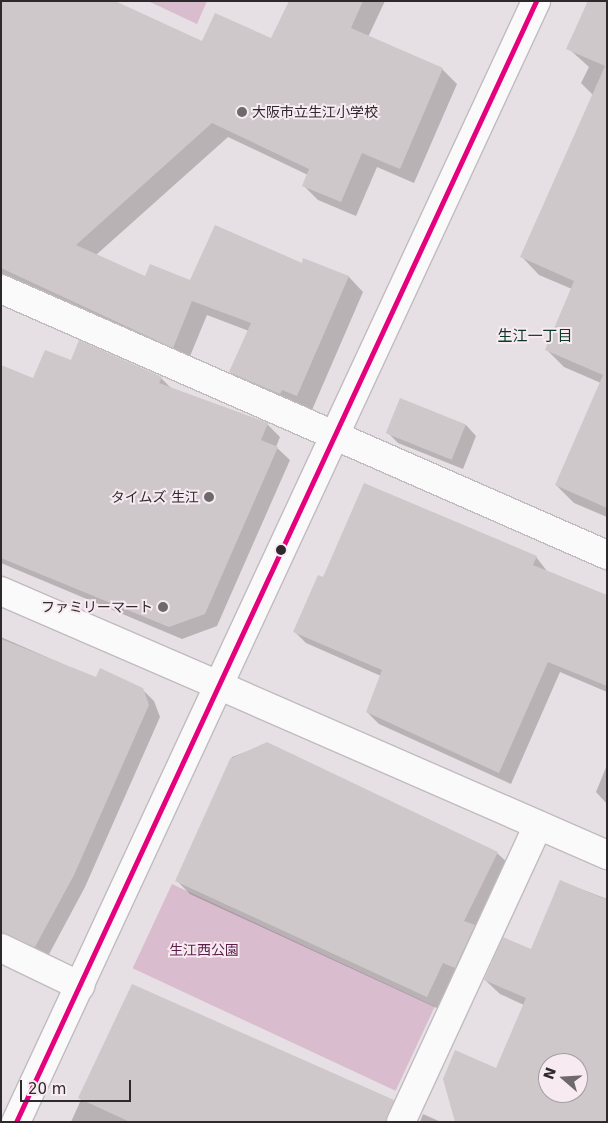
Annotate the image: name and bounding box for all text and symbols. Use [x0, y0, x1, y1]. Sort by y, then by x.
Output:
place label: 大阪市立生江小学校 [252, 104, 378, 120]
marker: 大阪市立生江小学校 [236, 106, 248, 118]
district label: 生江一丁目 [498, 328, 572, 346]
place label: タイムズ 生江 [111, 489, 199, 505]
marker: タイムズ 生江 [203, 491, 215, 503]
unlabelled marker [276, 545, 286, 555]
place label: ファミリーマート [41, 599, 153, 615]
marker: ファミリーマート [157, 601, 169, 613]
park label: 生江西公園 [169, 942, 239, 958]
north arrow [538, 1053, 588, 1103]
text: N [540, 1065, 559, 1082]
scale bar [22, 1070, 134, 1102]
text: 20 m [28, 1080, 66, 1098]

